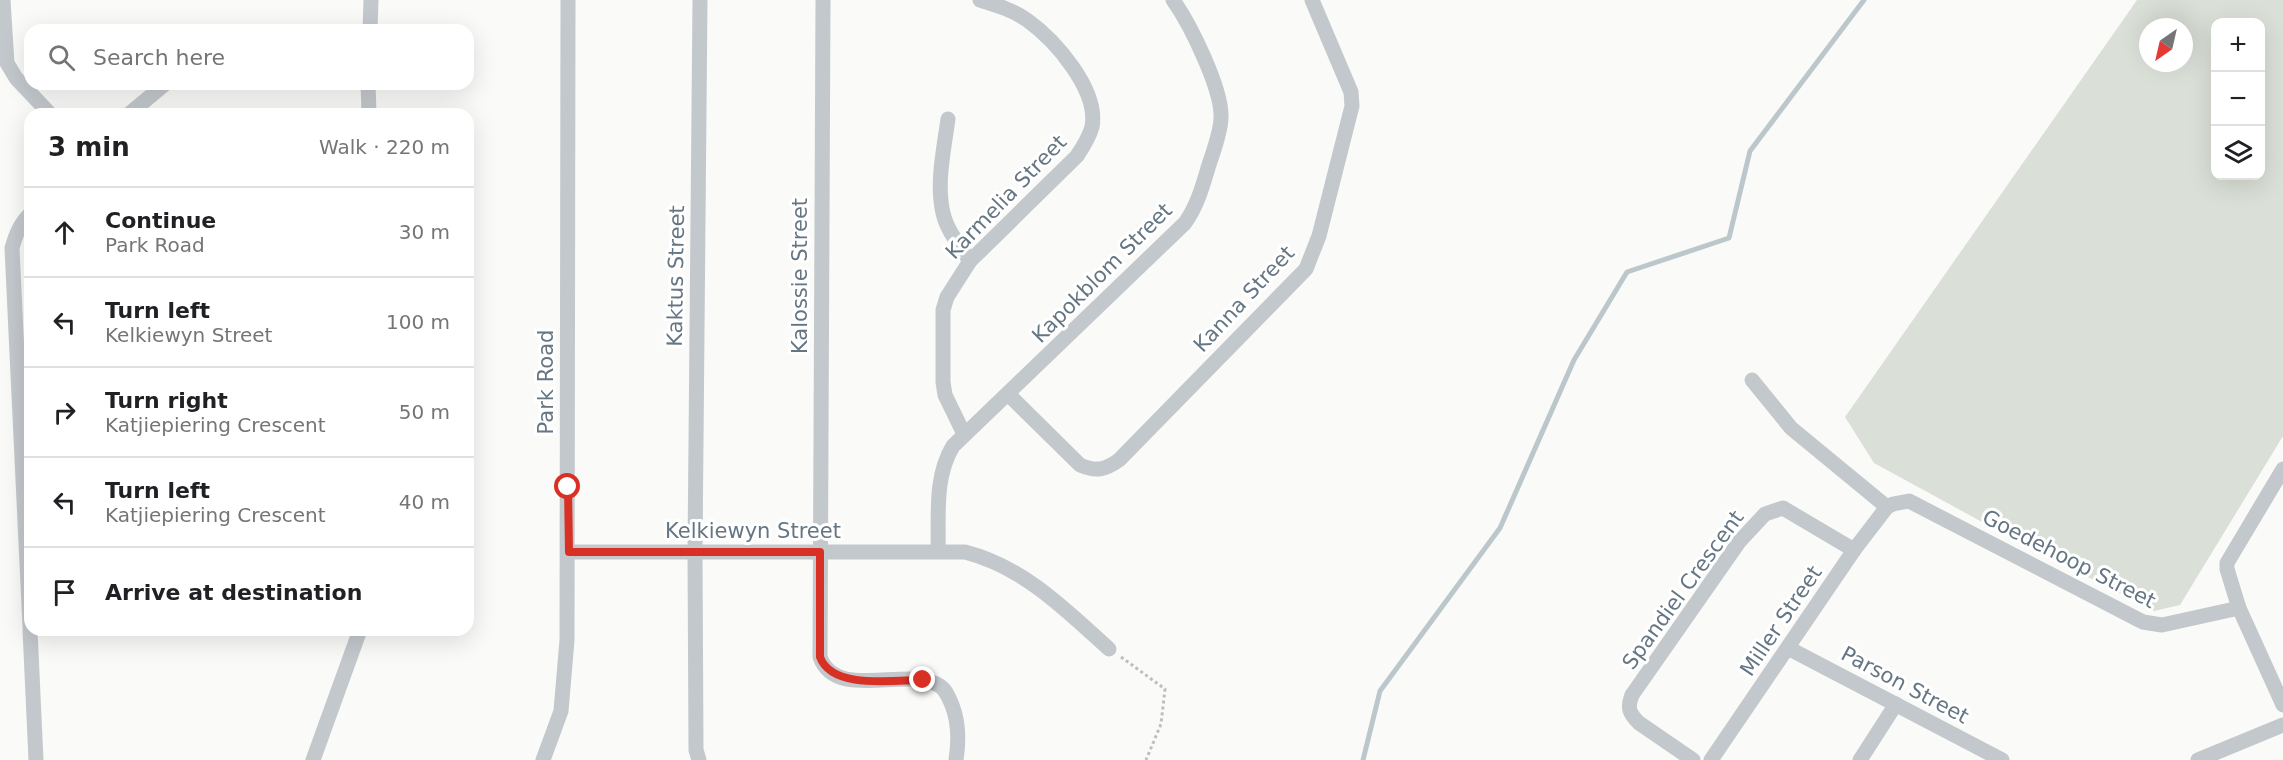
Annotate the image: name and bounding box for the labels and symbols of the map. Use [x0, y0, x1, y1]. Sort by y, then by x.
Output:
north arrow [2139, 18, 2193, 72]
street label: Karmelia Street [941, 130, 1071, 264]
street label: Kalossie Street [788, 198, 812, 354]
street label: Kapokblom Street [1027, 198, 1177, 348]
street label: Kaktus Street [663, 205, 689, 347]
street label: Kanna Street [1189, 241, 1299, 357]
street label: Park Road [534, 330, 558, 434]
route start [554, 473, 580, 499]
street label: Goedehoop Street [1978, 505, 2160, 613]
street label: Spandiel Crescent [1617, 506, 1749, 674]
street label: Kelkiewyn Street [665, 519, 841, 543]
street label: Miller Street [1735, 561, 1827, 681]
street label: Parson Street [1837, 641, 1973, 729]
route end [909, 666, 935, 692]

